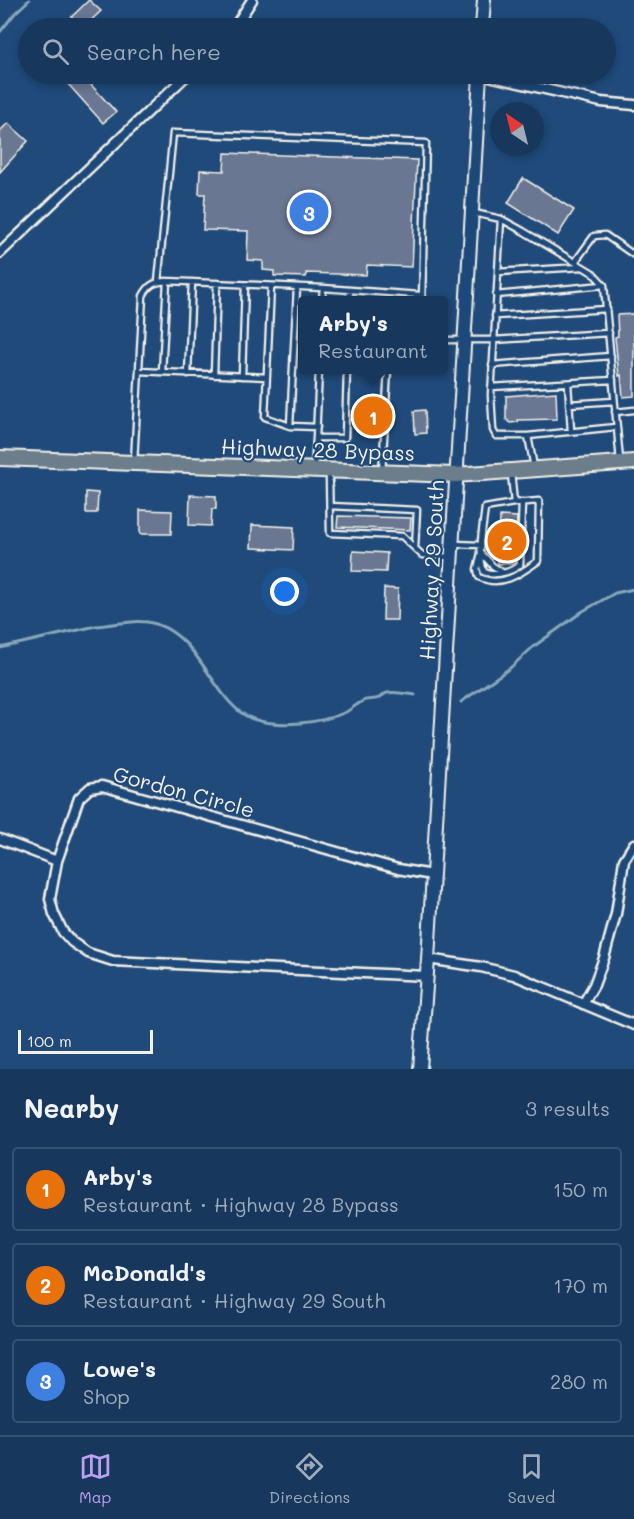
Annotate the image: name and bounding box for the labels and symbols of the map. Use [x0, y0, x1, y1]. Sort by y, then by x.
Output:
north arrow [490, 102, 544, 156]
pin: 3 [290, 190, 328, 234]
pin: 1 [354, 394, 392, 438]
street label: Highway 28 Bypass [221, 432, 415, 466]
street label: Highway 29 South [413, 479, 449, 661]
pin: 2 [488, 518, 526, 564]
your location [270, 577, 299, 606]
street label: Gordon Circle [110, 759, 258, 823]
scale bar [18, 1027, 153, 1054]

